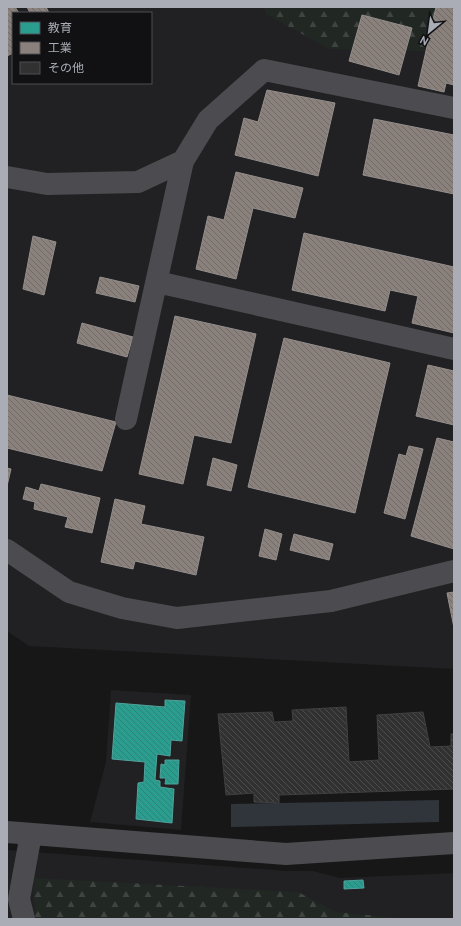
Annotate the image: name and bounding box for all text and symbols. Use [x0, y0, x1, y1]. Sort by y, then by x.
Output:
legend [12, 12, 152, 84]
north arrow [409, 12, 449, 52]
text: 教育 [48, 21, 72, 37]
text: N [418, 32, 431, 48]
text: 工業 [48, 41, 72, 57]
text: その他 [48, 61, 84, 77]

